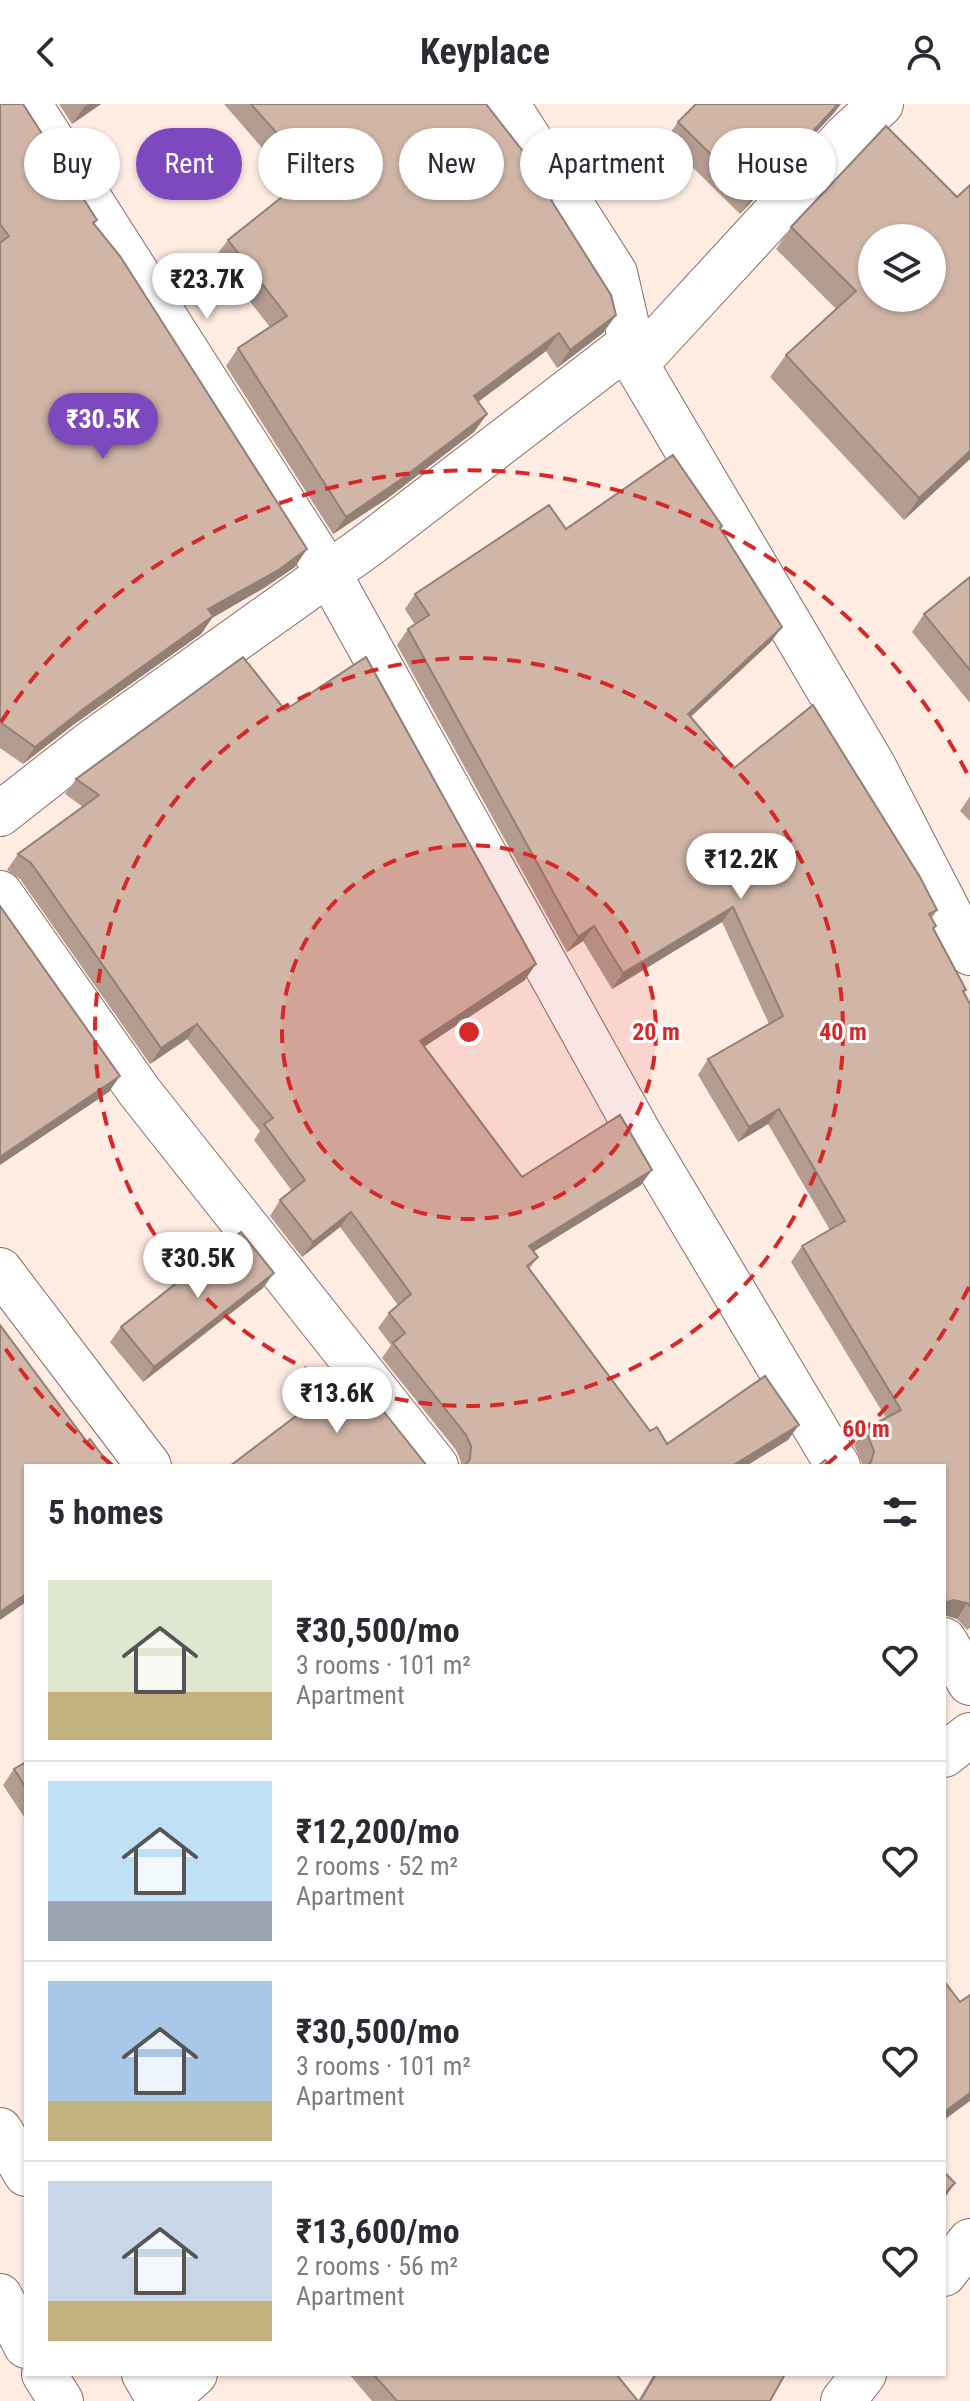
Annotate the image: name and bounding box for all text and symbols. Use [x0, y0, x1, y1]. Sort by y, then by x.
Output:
icon: back [24, 30, 68, 74]
icon: person [902, 30, 946, 74]
text: Keyplace [420, 31, 550, 73]
chip: Buy [24, 128, 120, 200]
chip: Rent [136, 128, 242, 200]
chip: Filters [258, 128, 383, 200]
chip: New [399, 128, 504, 200]
chip: Apartment [520, 128, 693, 200]
chip: House [709, 128, 836, 200]
map controls [858, 224, 946, 312]
button: layers [858, 224, 946, 312]
pin: ₹23.7K [142, 253, 272, 321]
text: ₹23.7K [170, 264, 244, 294]
pin: ₹30.5K [38, 393, 168, 461]
text: ₹30.5K [66, 404, 140, 434]
pin: ₹12.2K [676, 833, 806, 901]
text: ₹12.2K [704, 844, 778, 874]
centre of rings [455, 1018, 483, 1046]
text: 20 m [632, 1018, 680, 1046]
text: 40 m [819, 1018, 867, 1046]
pin: ₹30.5K [133, 1232, 263, 1300]
text: ₹30.5K [161, 1243, 235, 1273]
pin: ₹13.6K [272, 1367, 402, 1435]
text: ₹13.6K [300, 1378, 374, 1408]
text: 60 m [842, 1415, 890, 1443]
icon: filters [878, 1490, 922, 1534]
text: 5 homes [48, 1492, 164, 1532]
text: ₹30,500/mo [296, 1610, 460, 1650]
icon: home [112, 1612, 208, 1708]
icon: heart [878, 1638, 922, 1682]
text: 3 rooms · 101 m² [296, 1650, 471, 1680]
text: Apartment [296, 1680, 405, 1710]
text: ₹12,200/mo [296, 1811, 460, 1851]
icon: home [112, 1813, 208, 1909]
icon: heart [878, 1839, 922, 1883]
text: 2 rooms · 52 m² [296, 1851, 458, 1881]
text: Apartment [296, 1881, 405, 1911]
text: ₹30,500/mo [296, 2011, 460, 2051]
icon: home [112, 2013, 208, 2109]
icon: heart [878, 2039, 922, 2083]
text: 3 rooms · 101 m² [296, 2051, 471, 2081]
text: Apartment [296, 2081, 405, 2111]
text: ₹13,600/mo [296, 2211, 460, 2251]
icon: home [112, 2213, 208, 2309]
icon: heart [878, 2239, 922, 2283]
text: 2 rooms · 56 m² [296, 2251, 458, 2281]
text: Apartment [296, 2281, 405, 2311]

